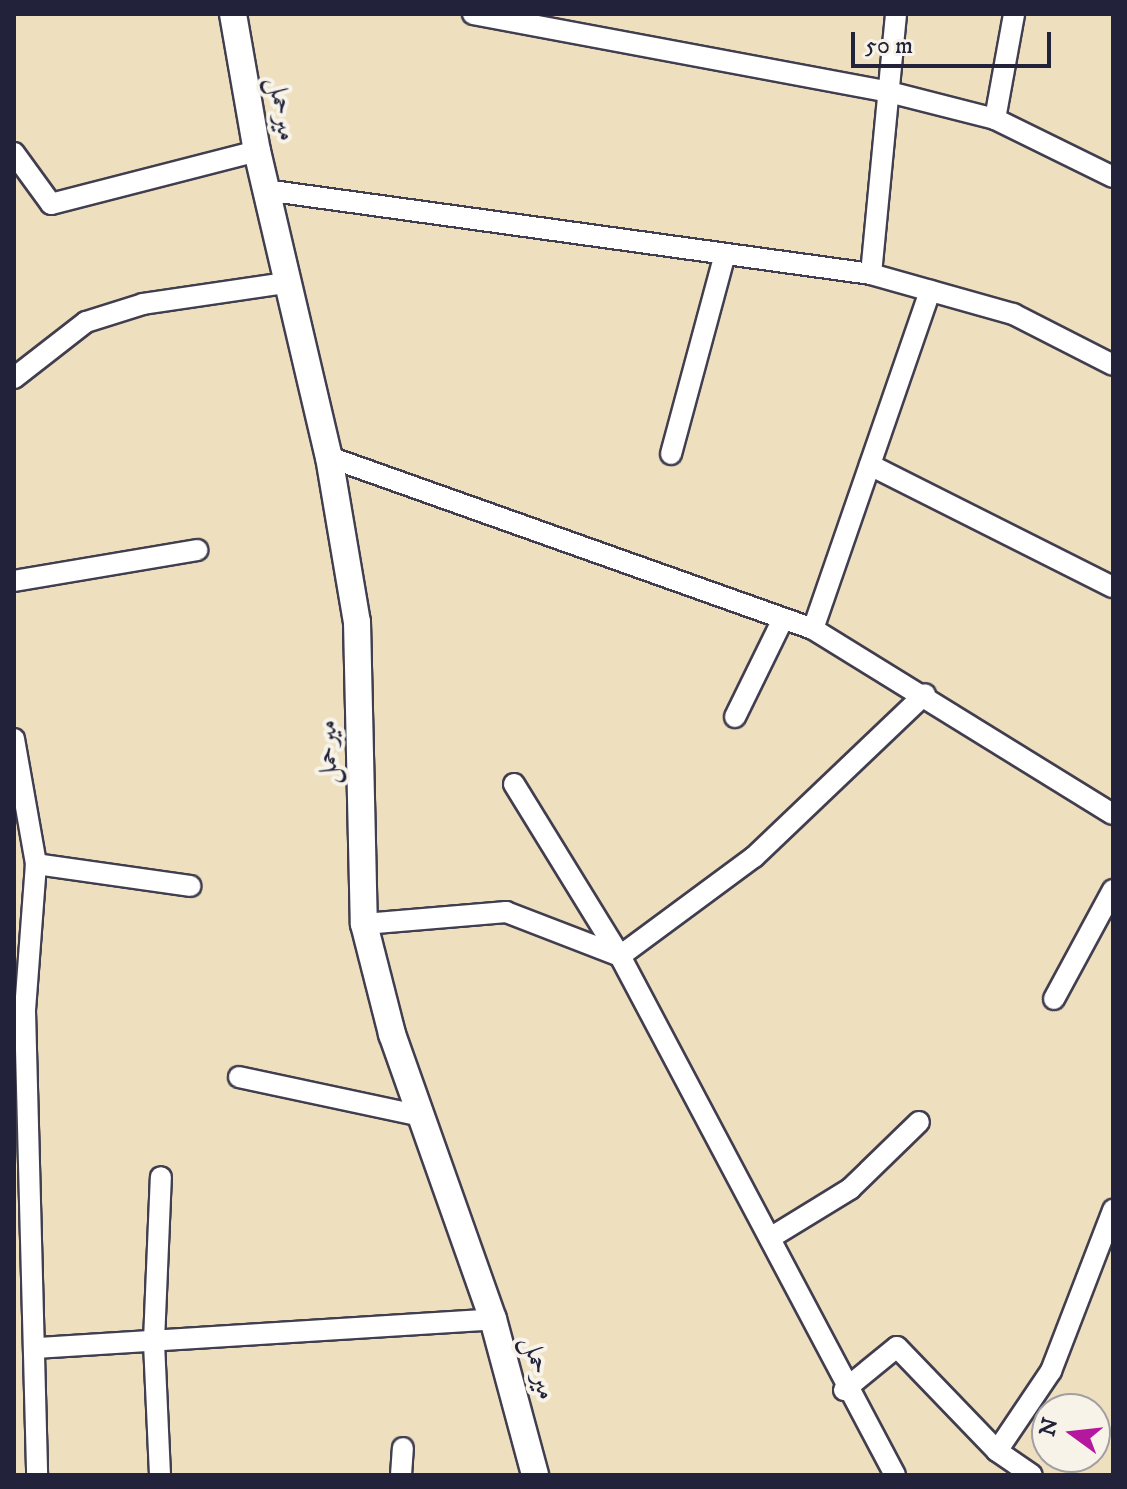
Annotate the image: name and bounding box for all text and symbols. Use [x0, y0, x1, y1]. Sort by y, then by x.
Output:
scale bar [855, 16, 1055, 66]
text: 50 m [865, 31, 913, 61]
street label: میرحمل [260, 74, 304, 144]
street label: میرحمل [311, 719, 345, 785]
street label: میرحمل [514, 1332, 564, 1404]
north arrow [1031, 1393, 1111, 1473]
text: N [1034, 1415, 1065, 1439]

